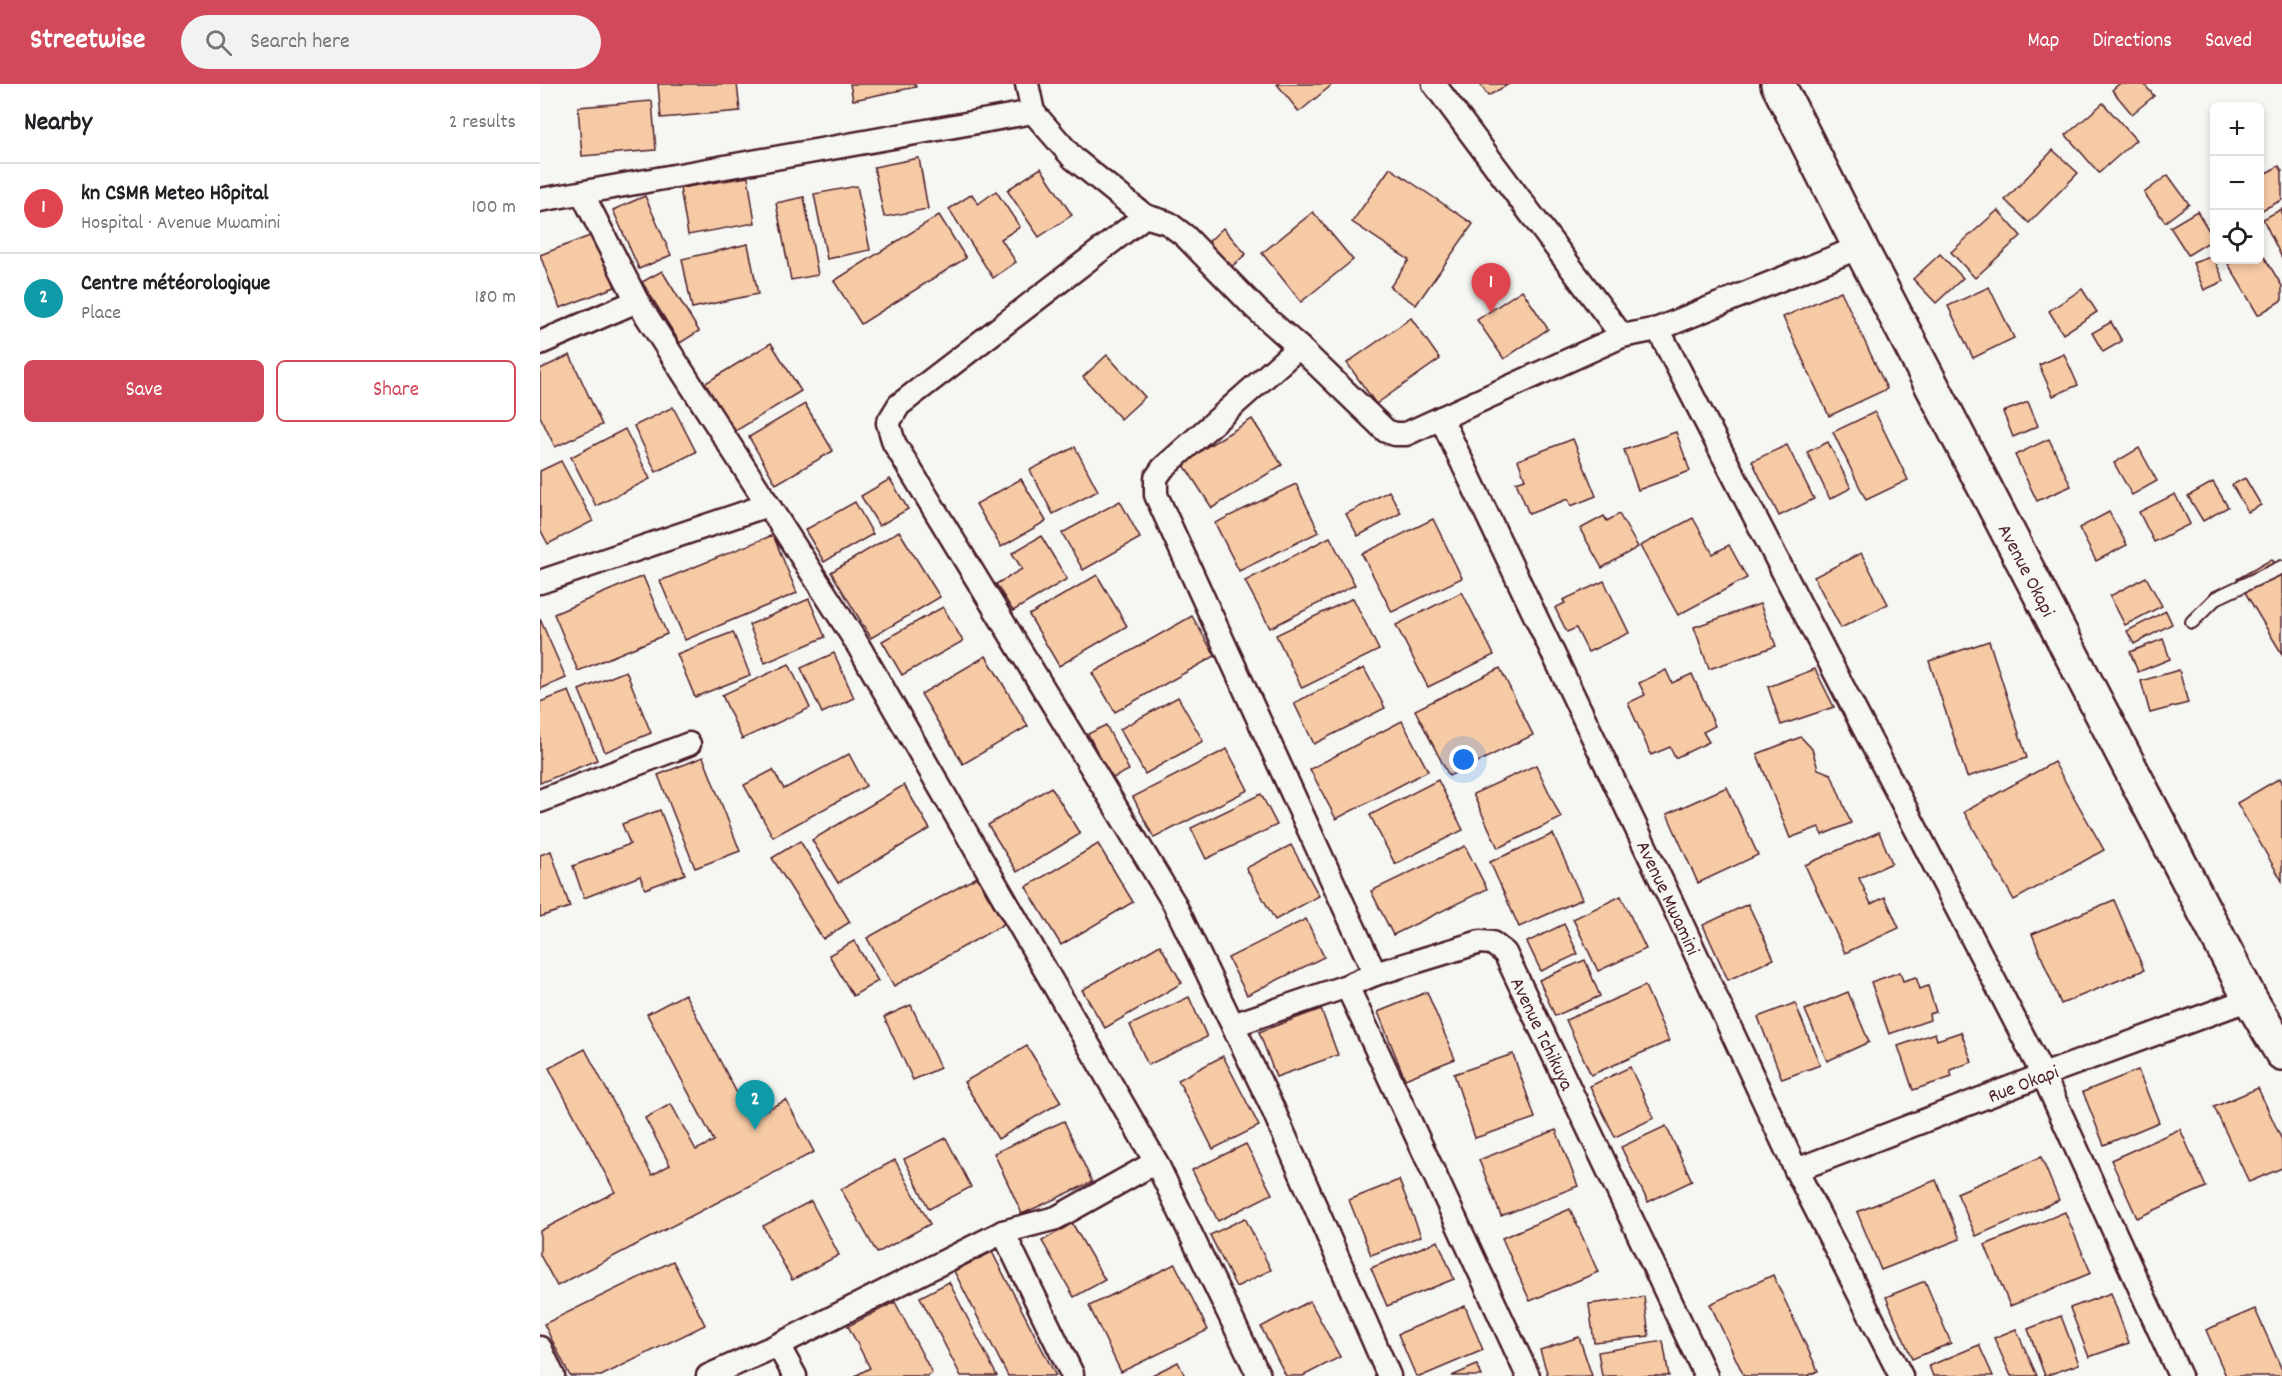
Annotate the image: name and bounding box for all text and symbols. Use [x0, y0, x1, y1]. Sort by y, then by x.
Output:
search box [181, 15, 601, 69]
text: Streetwise [30, 22, 145, 62]
icon: search [202, 26, 235, 59]
text: Search here [250, 27, 350, 58]
text: Map [2028, 27, 2059, 57]
text: Directions [2092, 27, 2172, 57]
text: Saved [2205, 27, 2252, 57]
map controls [2210, 102, 2264, 264]
button: + [2210, 102, 2264, 156]
text: Nearby [24, 105, 92, 142]
text: 2 results [449, 109, 516, 137]
button: − [2210, 156, 2264, 210]
text: kn CSMR Meteo Hôpital [81, 179, 269, 210]
text: 1 [41, 194, 46, 222]
text: 100 m [472, 194, 516, 222]
text: Hospital · Avenue Mwamini [81, 210, 280, 238]
button: locate [2210, 210, 2264, 264]
pin: 1 [1472, 264, 1510, 313]
text: Centre météorologique [81, 269, 270, 300]
text: 2 [39, 284, 48, 312]
text: 180 m [474, 284, 516, 312]
text: Place [81, 300, 121, 328]
button: Save [24, 360, 264, 422]
button: Share [276, 360, 516, 422]
street label: Avenue Okapi [1989, 520, 2061, 623]
your location [1449, 745, 1478, 774]
street label: Avenue Mwamini [1627, 837, 1706, 961]
street label: Avenue Tchikuya [1501, 973, 1580, 1096]
street label: Rue Okapi [1984, 1059, 2063, 1112]
pin: 2 [736, 1080, 774, 1130]

